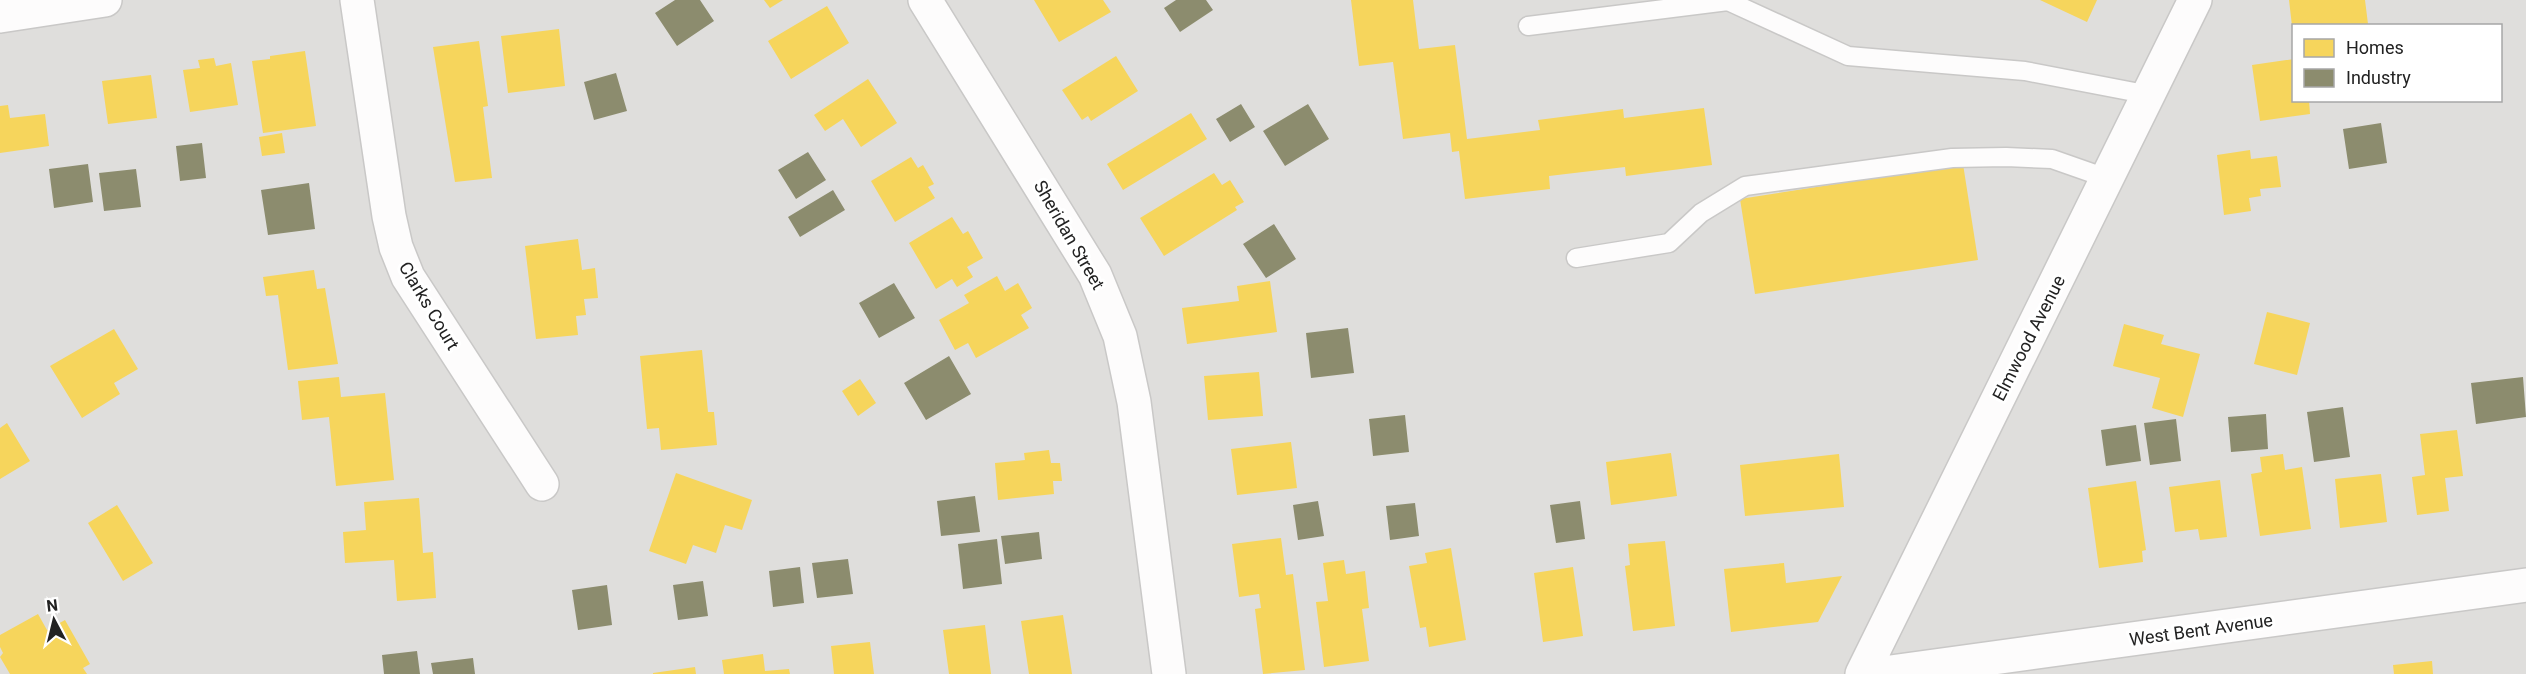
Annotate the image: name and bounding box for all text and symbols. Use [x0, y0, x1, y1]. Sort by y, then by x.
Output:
legend [2292, 24, 2502, 102]
text: Homes [2346, 37, 2404, 58]
text: Industry [2346, 67, 2411, 88]
street label: Sheridan Street [1030, 176, 1109, 293]
street label: Clarks Court [395, 258, 464, 354]
street label: Elmwood Avenue [1988, 272, 2069, 404]
north arrow [24, 590, 84, 650]
text: N [45, 595, 59, 616]
street label: West Bent Avenue [2128, 609, 2274, 650]

